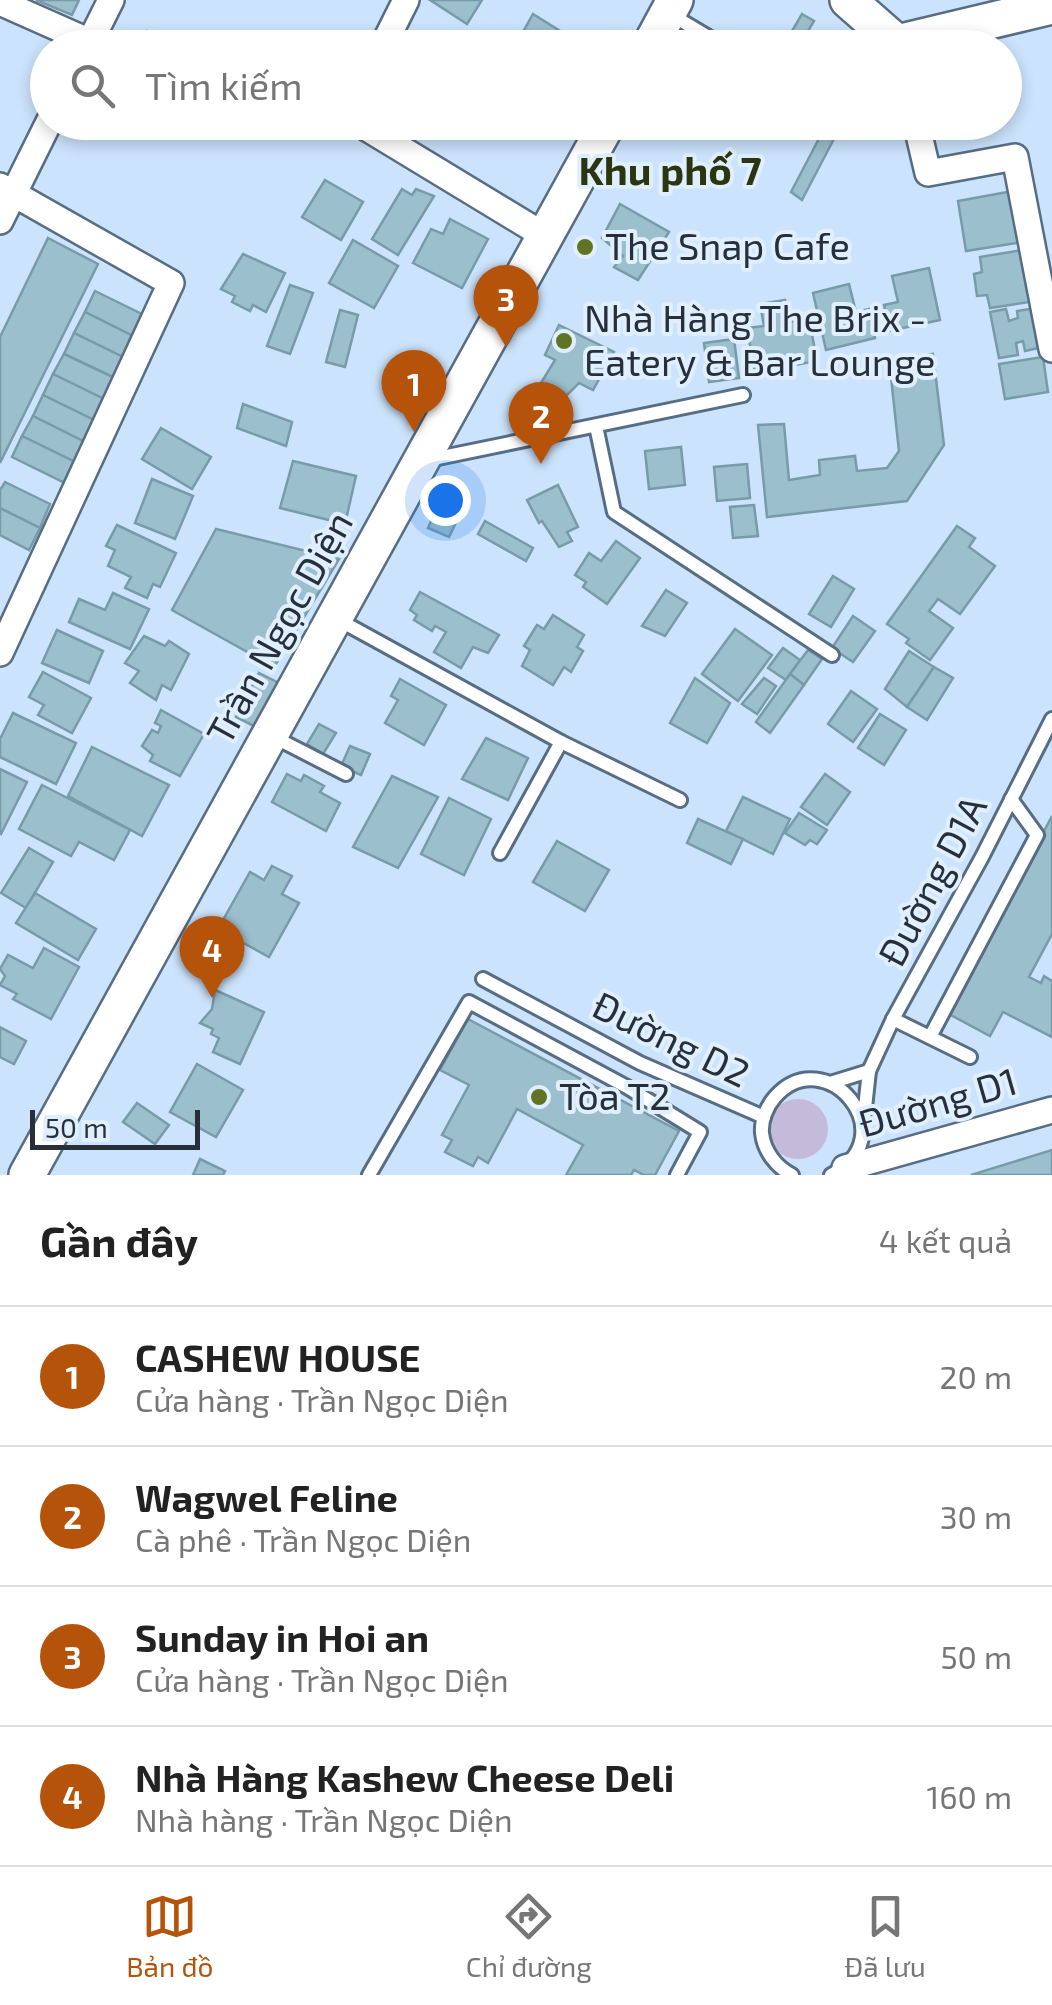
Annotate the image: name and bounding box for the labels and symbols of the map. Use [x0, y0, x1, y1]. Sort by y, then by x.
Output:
district label: Khu phố 7 [578, 145, 762, 193]
place label: The Snap Cafe [605, 222, 850, 268]
marker: The Snap Cafe [574, 236, 596, 258]
pin: 3 [474, 264, 538, 347]
place label: Nhà Hàng The Brix - Eatery & Bar Lounge [584, 294, 935, 384]
marker: Nhà Hàng The Brix - Eatery & Bar Lounge [553, 330, 575, 352]
pin: 1 [382, 350, 446, 432]
pin: 2 [508, 382, 574, 464]
your location [420, 475, 471, 526]
street label: Trần Ngọc Diện [195, 503, 361, 751]
street label: Đường D1A [867, 787, 995, 973]
pin: 4 [180, 916, 244, 998]
street label: Đường D2 [586, 981, 758, 1096]
street label: Đường D1 [853, 1057, 1022, 1146]
place label: Tòa T2 [559, 1072, 671, 1118]
marker: Tòa T2 [528, 1086, 550, 1108]
scale bar [30, 1105, 200, 1150]

